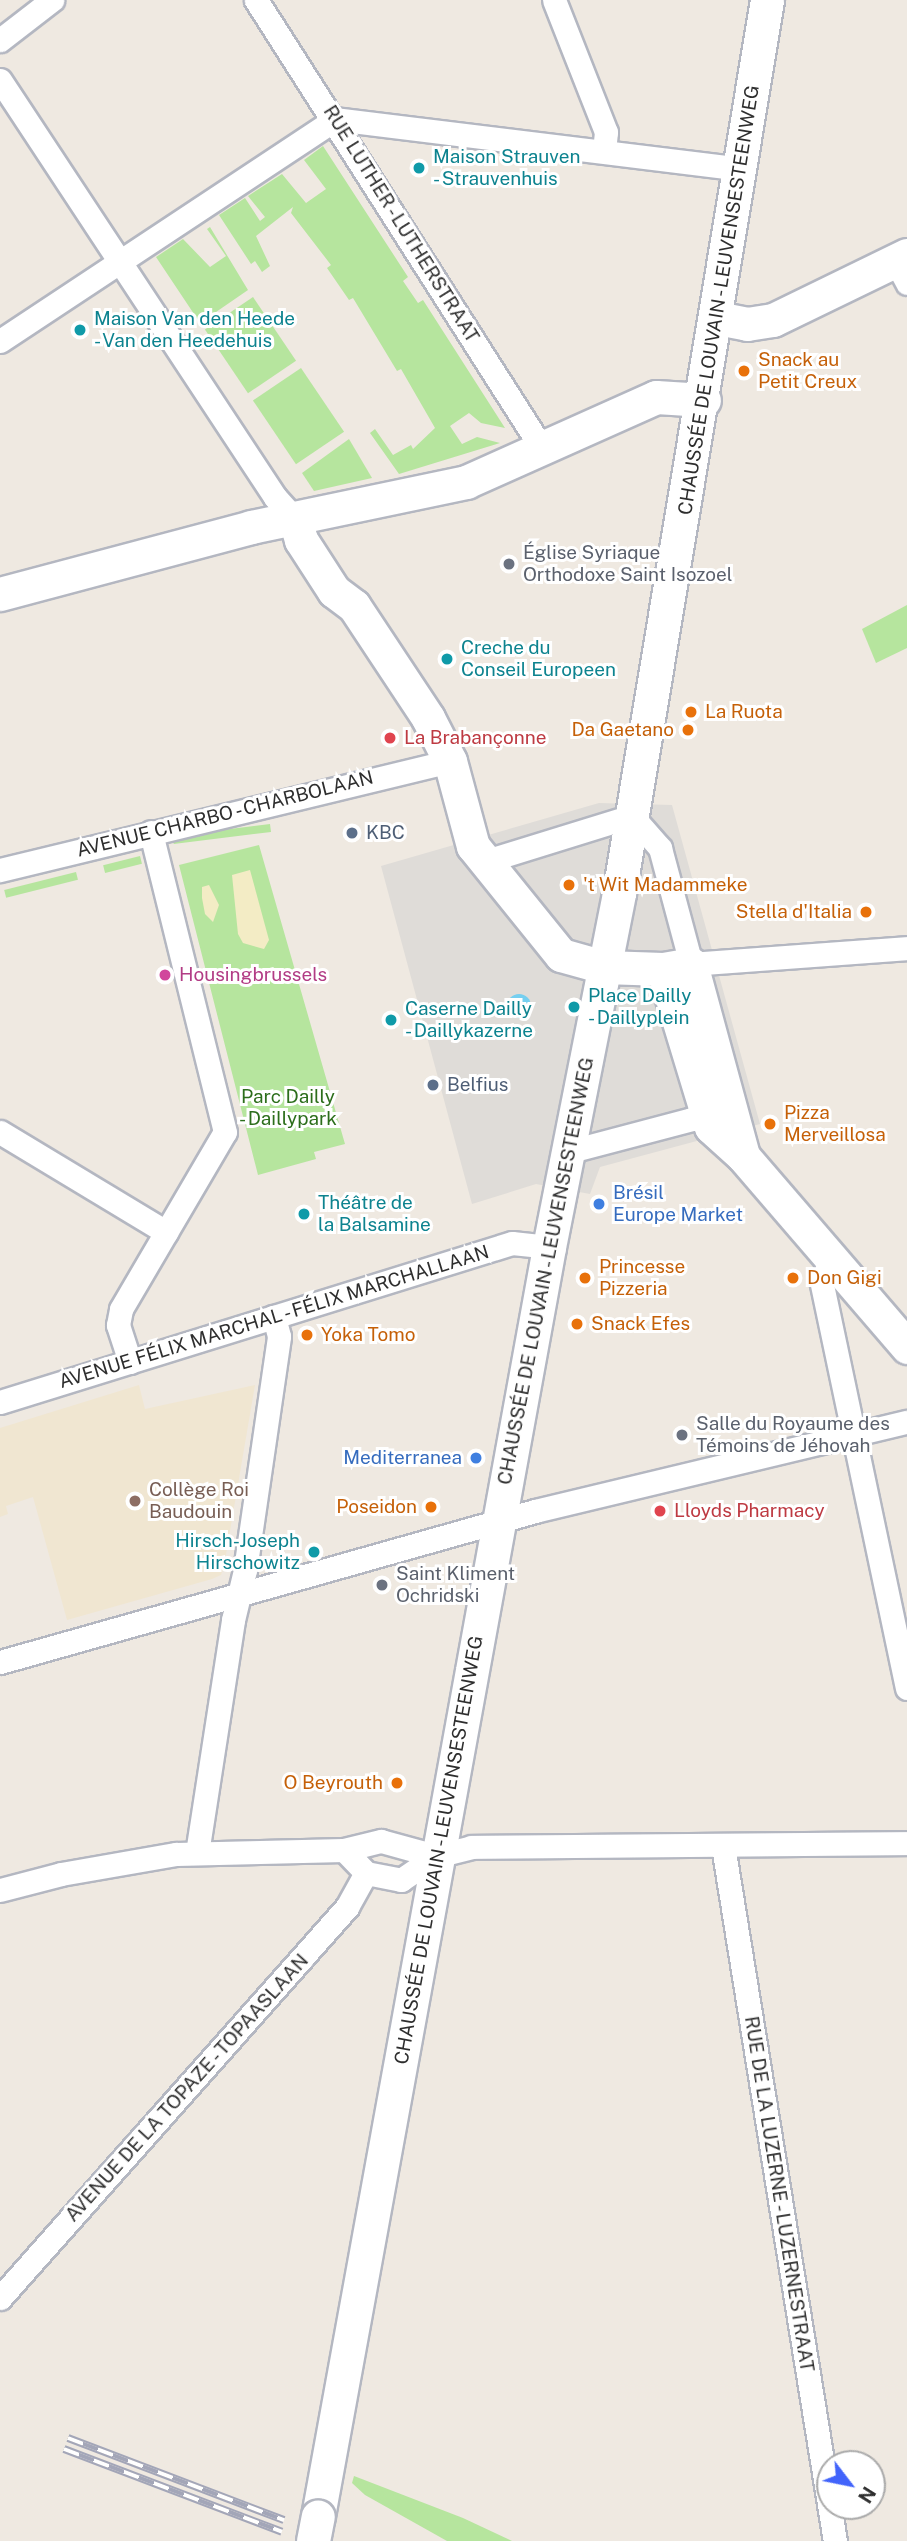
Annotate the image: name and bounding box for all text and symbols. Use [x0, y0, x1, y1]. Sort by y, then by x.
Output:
street label: CHAUSSÉE DE LOUVAIN - LEUVENSESTEENWEG [673, 81, 765, 519]
street label: RUE LUTHER - LUTHERSTRAAT [317, 99, 485, 349]
place label: Maison Strauven - Strauvenhuis [433, 146, 580, 190]
marker: Maison Strauven - Strauvenhuis [411, 160, 427, 176]
place label: Maison Van den Heede - Van den Heedehuis [94, 308, 296, 352]
marker: Maison Van den Heede - Van den Heedehuis [72, 322, 88, 338]
place label: Snack au Petit Creux [758, 349, 857, 393]
marker: Snack au Petit Creux [736, 363, 752, 379]
place label: Église Syriaque Orthodoxe Saint Isozoel [523, 542, 733, 586]
marker: Église Syriaque Orthodoxe Saint Isozoel [501, 556, 517, 572]
place label: Creche du Conseil Europeen [461, 637, 616, 681]
marker: Creche du Conseil Europeen [439, 651, 455, 667]
place label: La Ruota [705, 701, 783, 723]
marker: La Ruota [683, 704, 699, 720]
place label: Da Gaetano [571, 719, 674, 741]
marker: Da Gaetano [680, 722, 696, 738]
place label: La Brabançonne [404, 727, 547, 749]
marker: La Brabançonne [382, 730, 398, 746]
street label: AVENUE CHARBO - CHARBOLAAN [72, 765, 378, 863]
place label: KBC [366, 822, 405, 844]
marker: KBC [344, 825, 360, 841]
place label: 't Wit Madammeke [583, 874, 748, 896]
marker: 't Wit Madammeke [561, 877, 577, 893]
place label: Stella d'Italia [736, 901, 852, 923]
marker: Stella d'Italia [858, 904, 874, 920]
place label: Housingbrussels [179, 964, 327, 986]
marker: Housingbrussels [157, 967, 173, 983]
place label: Place Dailly - Daillyplein [588, 985, 692, 1029]
place label: Caserne Dailly - Daillykazerne [405, 998, 536, 1042]
marker: Place Dailly - Daillyplein [566, 999, 582, 1015]
marker: Caserne Dailly - Daillykazerne [383, 1012, 399, 1028]
street label: CHAUSSÉE DE LOUVAIN - LEUVENSESTEENWEG [493, 1053, 599, 1489]
place label: Belfius [447, 1074, 508, 1096]
marker: Belfius [425, 1077, 441, 1093]
park label: Parc Dailly - Daillypark [237, 1086, 339, 1130]
place label: Pizza Merveillosa [784, 1102, 886, 1146]
marker: Pizza Merveillosa [762, 1116, 778, 1132]
place label: Brésil Europe Market [613, 1182, 743, 1226]
place label: Théâtre de la Balsamine [318, 1192, 431, 1236]
marker: Brésil Europe Market [591, 1196, 607, 1212]
marker: Théâtre de la Balsamine [296, 1206, 312, 1222]
street label: AVENUE FÉLIX MARCHAL - FÉLIX MARCHALLAAN [54, 1240, 494, 1394]
place label: Princesse Pizzeria [599, 1256, 685, 1300]
place label: Don Gigi [807, 1267, 882, 1289]
marker: Princesse Pizzeria [577, 1270, 593, 1286]
marker: Don Gigi [785, 1270, 801, 1286]
place label: Snack Efes [591, 1313, 690, 1335]
marker: Snack Efes [569, 1316, 585, 1332]
place label: Yoka Tomo [321, 1324, 416, 1346]
marker: Yoka Tomo [299, 1327, 315, 1343]
place label: Salle du Royaume des Témoins de Jéhovah [696, 1413, 890, 1457]
marker: Salle du Royaume des Témoins de Jéhovah [674, 1427, 690, 1443]
place label: Mediterranea [343, 1447, 462, 1469]
marker: Mediterranea [468, 1450, 484, 1466]
place label: Collège Roi Baudouin [149, 1479, 249, 1523]
marker: Collège Roi Baudouin [127, 1493, 143, 1509]
place label: Poseidon [336, 1496, 417, 1518]
marker: Poseidon [423, 1499, 439, 1515]
place label: Lloyds Pharmacy [674, 1500, 825, 1522]
marker: Lloyds Pharmacy [652, 1503, 668, 1519]
place label: Hirsch-Joseph Hirschowitz [175, 1530, 300, 1574]
marker: Hirsch-Joseph Hirschowitz [306, 1544, 322, 1560]
place label: Saint Kliment Ochridski [396, 1563, 515, 1607]
marker: Saint Kliment Ochridski [374, 1577, 390, 1593]
street label: CHAUSSÉE DE LOUVAIN - LEUVENSESTEENWEG [390, 1631, 488, 2069]
place label: O Beyrouth [283, 1772, 383, 1794]
marker: O Beyrouth [389, 1775, 405, 1791]
street label: AVENUE DE LA TOPAZE - TOPAASLAAN [59, 1948, 315, 2228]
street label: RUE DE LA LUZERNE - LUZERNESTRAAT [739, 2012, 819, 2376]
north arrow [816, 2450, 886, 2520]
text: N [854, 2483, 880, 2507]

